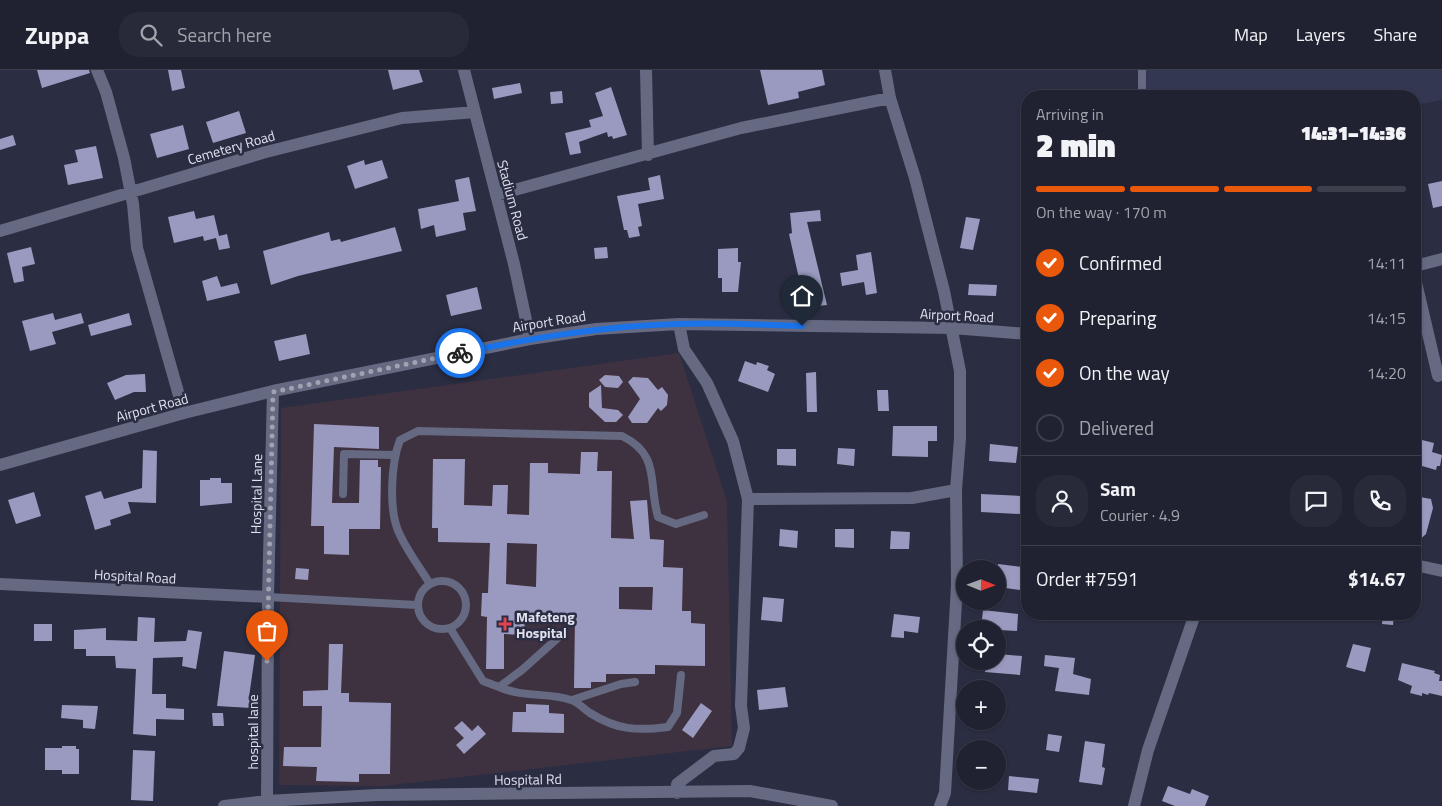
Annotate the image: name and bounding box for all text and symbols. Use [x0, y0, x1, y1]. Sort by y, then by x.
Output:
search box [119, 12, 469, 57]
text: Zuppa [25, 17, 89, 53]
text: Search here [177, 20, 271, 49]
icon: search [137, 21, 165, 49]
text: Map [1234, 21, 1268, 48]
text: Layers [1296, 21, 1345, 48]
text: Share [1373, 21, 1417, 48]
text: Arriving in [1036, 102, 1104, 126]
text: 14:31–14:36 [1301, 118, 1406, 147]
text: 2 min [1036, 121, 1116, 169]
street label: Cemetery Road [185, 124, 277, 170]
street label: Stadium Road [492, 157, 534, 243]
text: On the way · 170 m [1036, 200, 1167, 224]
text: Confirmed [1079, 248, 1162, 277]
icon: check [1036, 249, 1064, 277]
text: 14:11 [1367, 251, 1406, 275]
pin [781, 275, 823, 326]
icon: home [788, 282, 816, 310]
street label: Airport Road [919, 303, 995, 327]
text: Preparing [1079, 303, 1156, 332]
icon: check [1036, 304, 1064, 332]
street label: Airport Road [511, 305, 587, 337]
text: 14:15 [1367, 306, 1406, 330]
courier [435, 328, 485, 378]
icon: bike [446, 339, 474, 367]
text: On the way [1079, 358, 1170, 387]
icon: check [1036, 359, 1064, 387]
text: 14:20 [1367, 361, 1406, 385]
street label: Airport Road [113, 387, 191, 427]
text: Delivered [1079, 413, 1154, 442]
street label: Hospital Lane [245, 454, 267, 534]
text: Sam [1100, 474, 1136, 503]
button: person [1036, 475, 1088, 527]
button: chat [1290, 475, 1342, 527]
button: phone [1354, 475, 1406, 527]
text: Courier · 4.9 [1100, 503, 1180, 527]
north arrow [956, 560, 1006, 610]
map controls [956, 560, 1006, 790]
street label: Hospital Road [93, 563, 177, 589]
text: Order #7591 [1036, 564, 1138, 593]
text: $14.67 [1348, 564, 1406, 593]
place label: Mafeteng Hospital [516, 606, 575, 643]
pin [246, 610, 288, 661]
icon: bag [253, 617, 281, 645]
marker: Mafeteng Hospital [498, 617, 512, 631]
button: locate [956, 620, 1006, 670]
button: + [956, 680, 1006, 730]
street label: hospital lane [242, 695, 263, 769]
button: − [956, 740, 1006, 790]
street label: Hospital Rd [494, 768, 562, 790]

